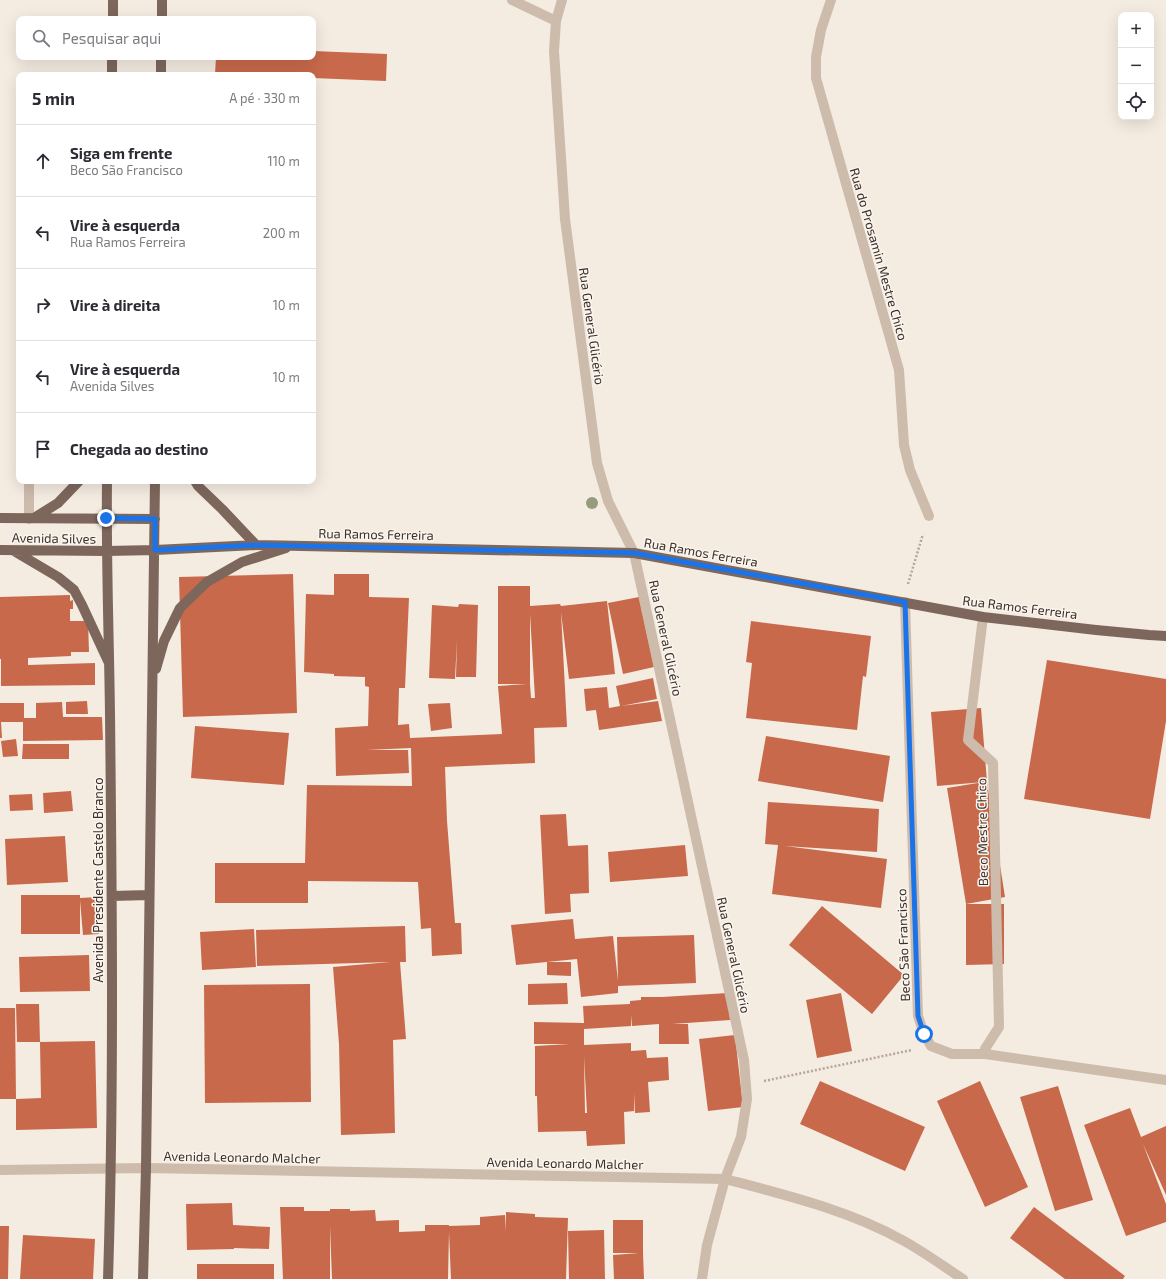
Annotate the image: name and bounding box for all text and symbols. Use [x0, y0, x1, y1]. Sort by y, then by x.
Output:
map controls [1118, 12, 1154, 120]
button: + [1118, 12, 1154, 48]
search box [16, 16, 316, 60]
icon: search [30, 27, 52, 49]
text: Pesquisar aqui [62, 29, 161, 47]
button: − [1118, 48, 1154, 84]
button: locate [1118, 84, 1154, 120]
text: 5 min [32, 88, 75, 108]
text: A pé · 330 m [229, 90, 300, 106]
text: Siga em frente [70, 144, 172, 162]
icon: ahead [32, 150, 54, 172]
text: 110 m [268, 153, 300, 169]
text: Beco São Francisco [70, 162, 183, 178]
street label: Rua do Prosamin Mestre Chico [847, 166, 911, 342]
text: Vire à esquerda [70, 216, 180, 234]
icon: left [32, 222, 54, 244]
text: 200 m [263, 225, 300, 241]
text: Rua Ramos Ferreira [70, 234, 186, 250]
street label: Rua General Glicério [576, 266, 608, 386]
icon: right [32, 294, 54, 316]
text: Vire à direita [70, 296, 160, 314]
text: 10 m [273, 297, 300, 313]
text: Vire à esquerda [70, 360, 180, 378]
icon: left [32, 366, 54, 388]
text: 10 m [273, 369, 300, 385]
text: Avenida Silves [70, 378, 154, 394]
icon: arrive [32, 438, 54, 460]
text: Chegada ao destino [70, 440, 208, 458]
route end [97, 509, 115, 527]
street label: Rua Ramos Ferreira [318, 525, 434, 543]
street label: Avenida Silves [12, 529, 96, 547]
street label: Rua Ramos Ferreira [643, 534, 759, 570]
street label: Rua General Glicério [646, 579, 686, 697]
street label: Rua Ramos Ferreira [962, 592, 1078, 622]
street label: Avenida Presidente Castelo Branco [90, 777, 106, 983]
street label: Beco Mestre Chico [973, 778, 991, 886]
street label: Beco São Francisco [893, 888, 913, 1002]
street label: Rua General Glicério [714, 896, 754, 1014]
route start [915, 1025, 933, 1043]
street label: Avenida Leonardo Malcher [163, 1148, 321, 1166]
street label: Avenida Leonardo Malcher [486, 1154, 644, 1172]

